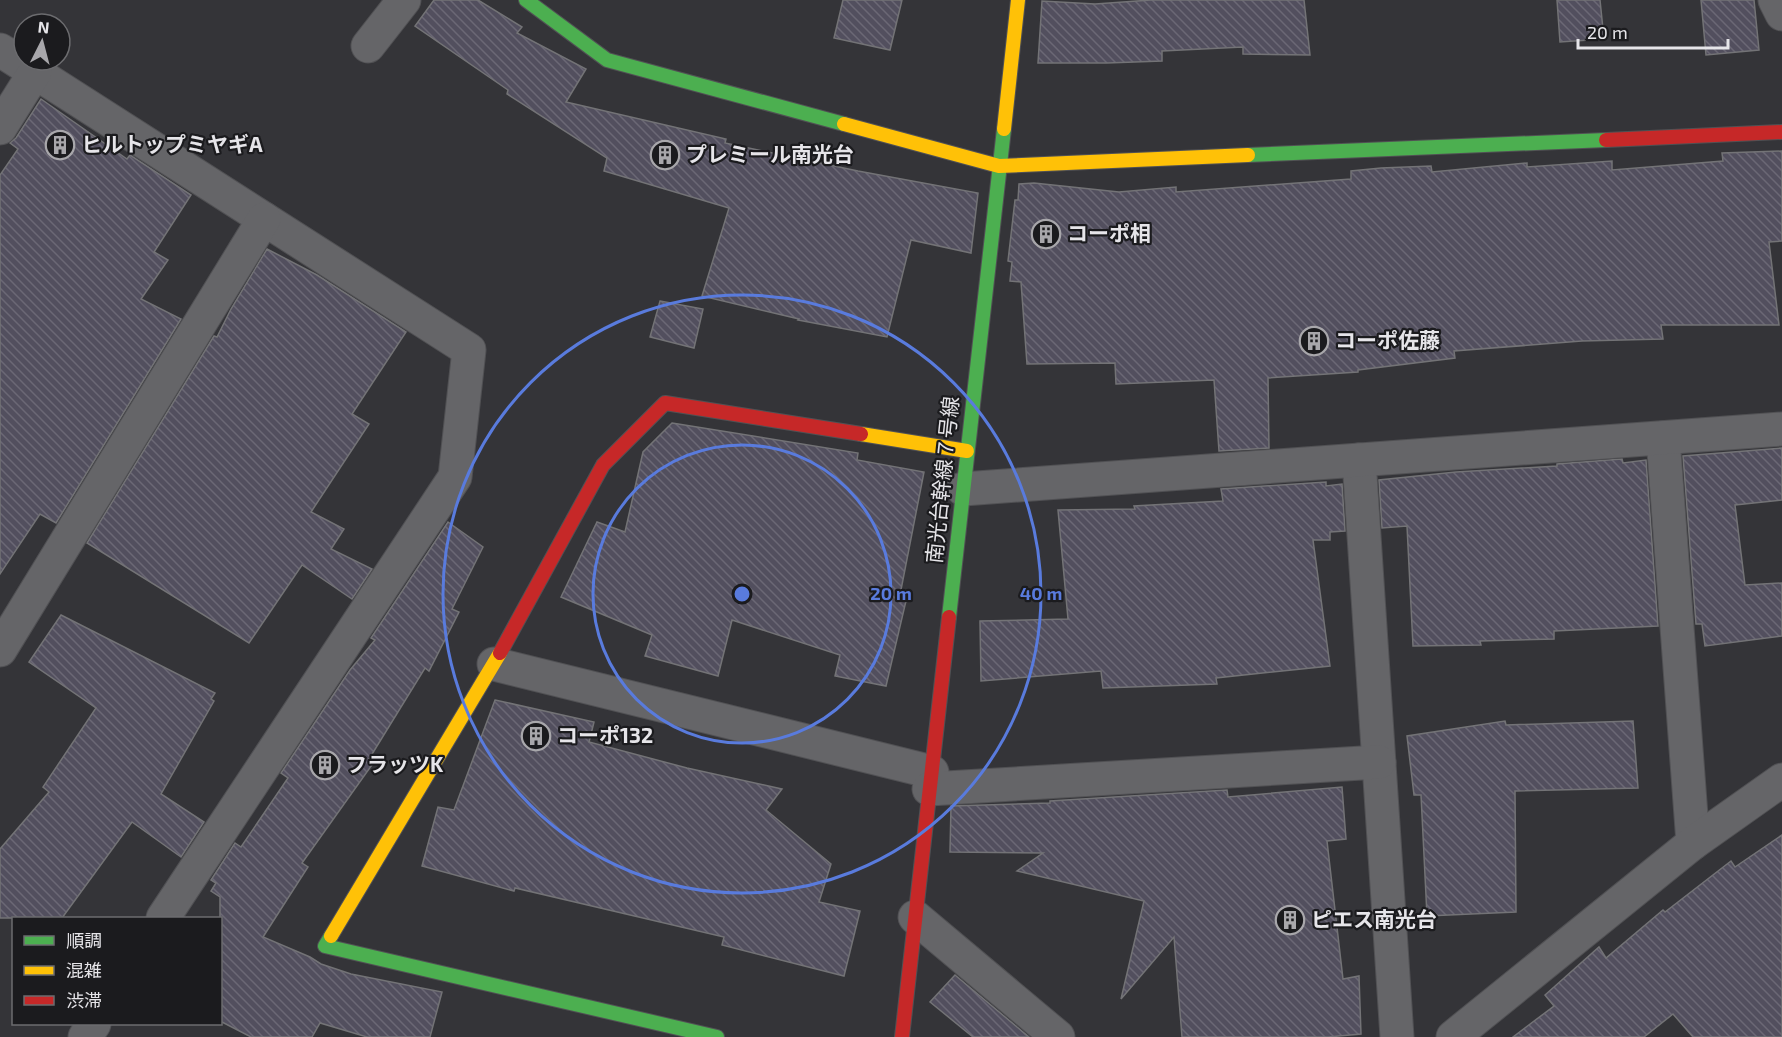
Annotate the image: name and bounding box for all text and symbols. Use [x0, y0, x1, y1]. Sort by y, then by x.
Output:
north arrow [12, 12, 72, 72]
scale bar [1578, 12, 1728, 50]
text: N [37, 17, 50, 37]
text: 20 m [1587, 21, 1628, 43]
building icon: ヒルトップミヤギA [44, 129, 76, 161]
place label: ヒルトップミヤギA [81, 131, 263, 156]
building icon: プレミール南光台 [649, 139, 681, 171]
place label: プレミール南光台 [686, 141, 854, 166]
building icon: コーポ相 [1030, 218, 1062, 250]
place label: コーポ相 [1067, 220, 1151, 245]
building icon: コーポ佐藤 [1298, 325, 1330, 357]
place label: コーポ佐藤 [1335, 327, 1440, 352]
street label: 南光台幹線７号線 [920, 395, 963, 565]
text: 20 m [870, 582, 912, 604]
text: 40 m [1020, 582, 1062, 604]
centre of rings [732, 584, 752, 604]
building icon: コーポ132 [520, 720, 552, 752]
place label: コーポ132 [557, 722, 653, 747]
building icon: フラッツK [309, 749, 341, 781]
place label: フラッツK [346, 751, 444, 776]
building icon: ピエス南光台 [1274, 904, 1306, 936]
place label: ピエス南光台 [1311, 906, 1437, 931]
legend [12, 917, 222, 1025]
text: 順調 [66, 929, 102, 951]
text: 混雑 [66, 959, 102, 981]
text: 渋滞 [66, 989, 102, 1011]

